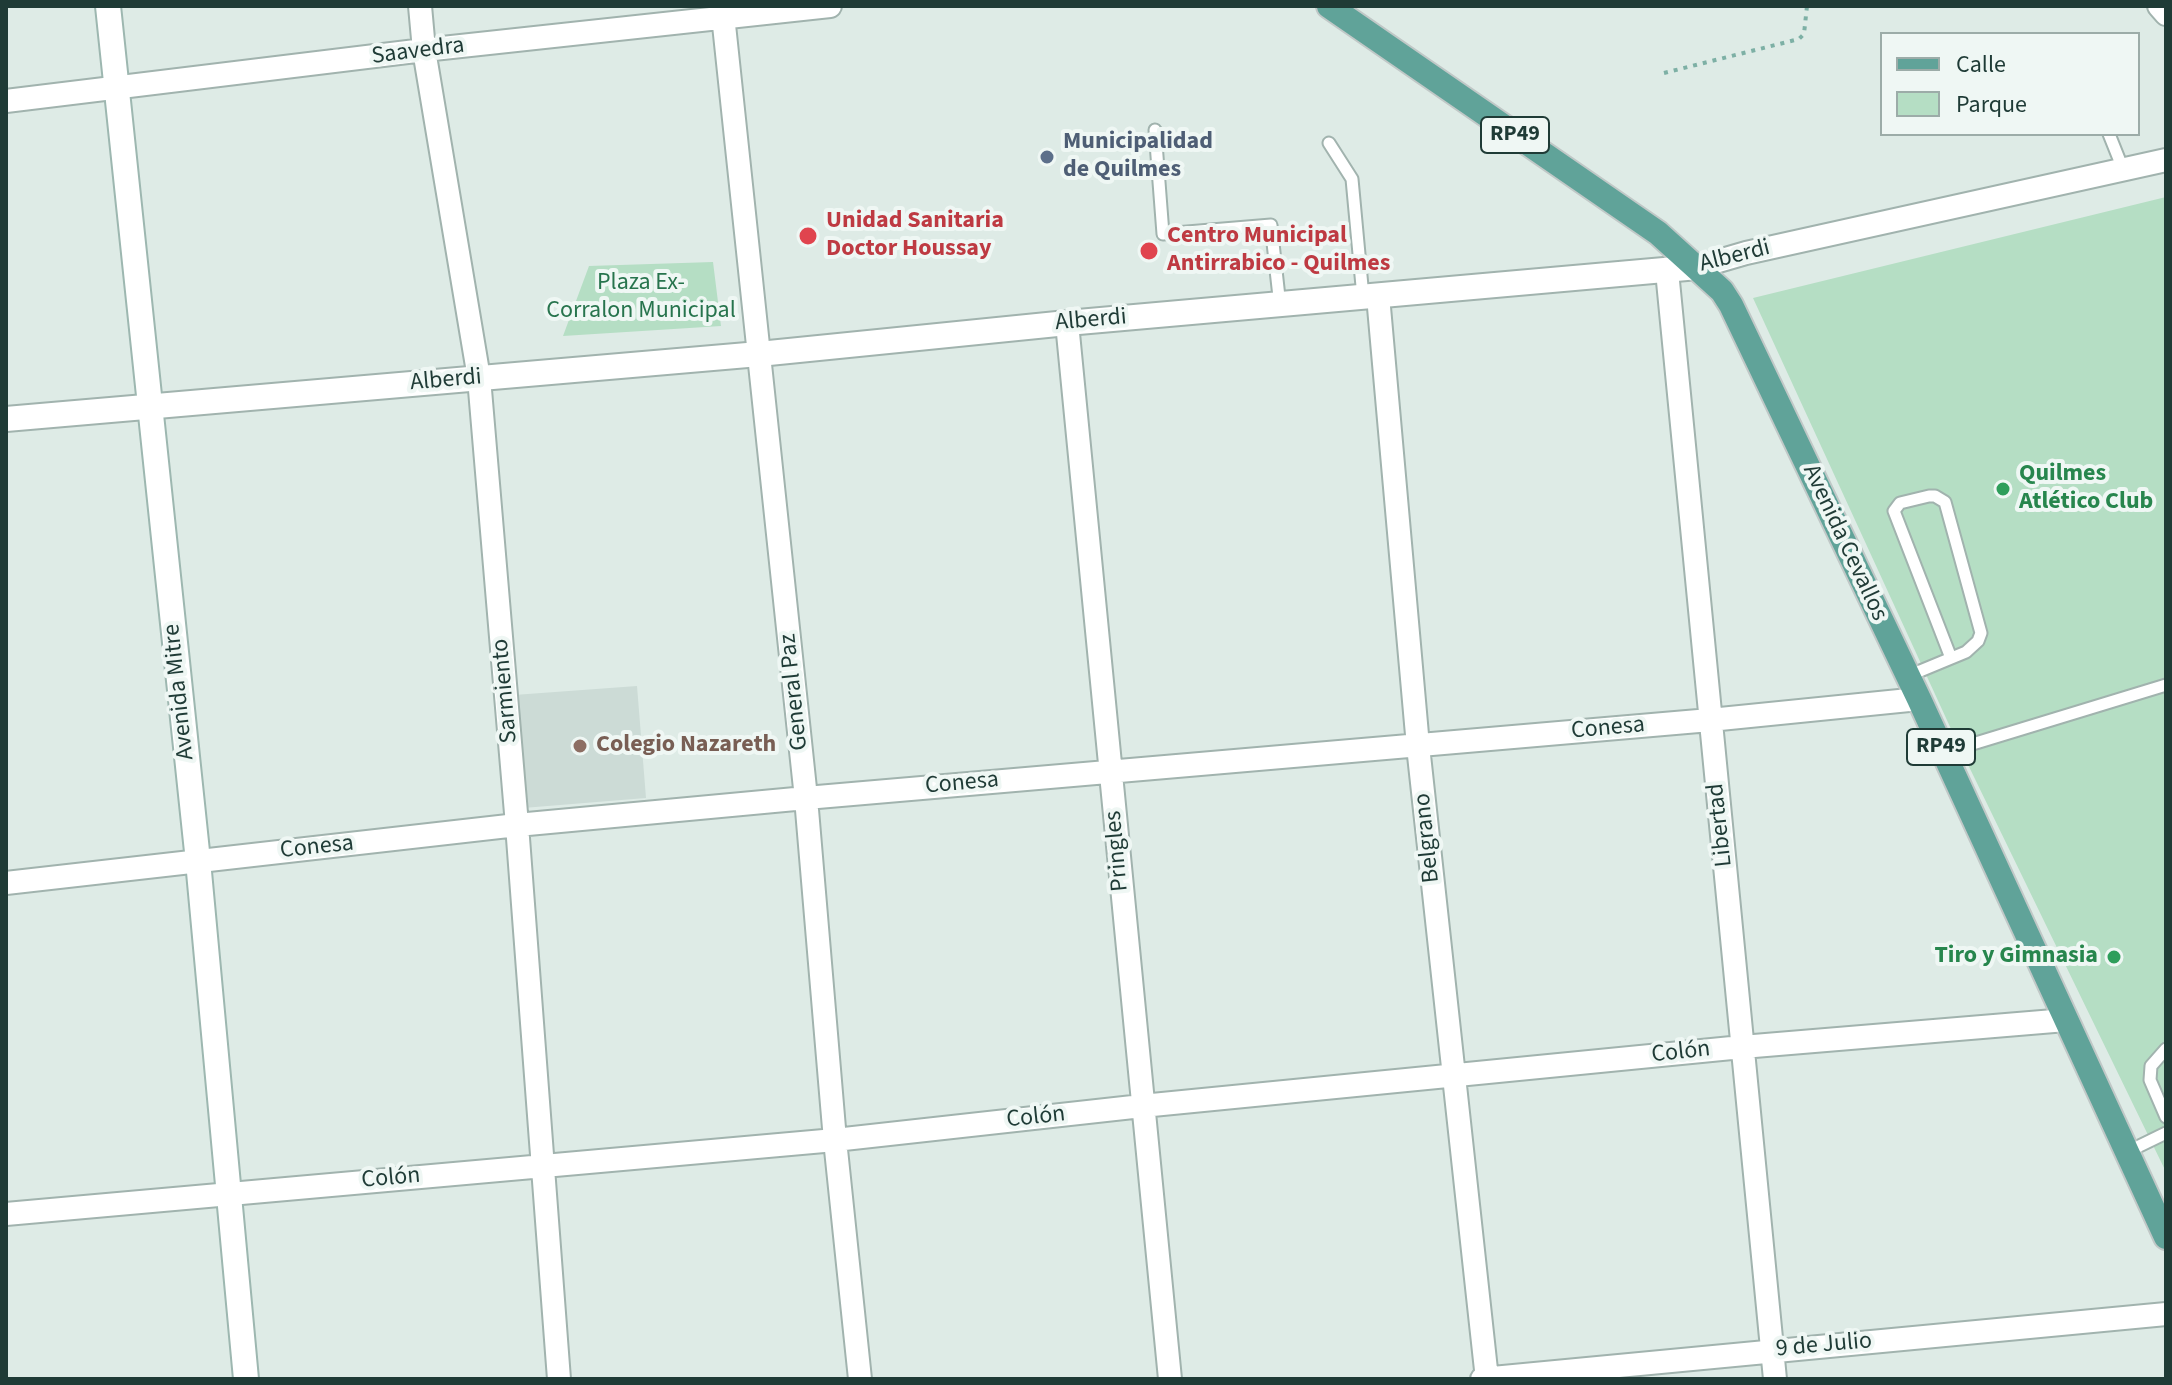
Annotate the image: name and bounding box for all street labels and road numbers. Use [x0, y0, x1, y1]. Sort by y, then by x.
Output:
street label: Saavedra [370, 32, 466, 72]
road number: RP49 [1481, 117, 1549, 153]
street label: Alberdi [1697, 234, 1773, 280]
street label: Alberdi [1054, 304, 1128, 338]
street label: Alberdi [409, 364, 483, 398]
street label: Avenida Cevallos [1795, 460, 1893, 626]
street label: Avenida Mitre [159, 623, 201, 761]
street label: General Paz [775, 632, 815, 752]
street label: Sarmiento [487, 638, 525, 744]
street label: Conesa [1570, 711, 1646, 747]
road number: RP49 [1907, 729, 1975, 765]
street label: Conesa [924, 766, 1000, 802]
street label: Libertad [1702, 782, 1740, 868]
street label: Belgrano [1409, 792, 1447, 884]
street label: Pringles [1100, 809, 1136, 893]
street label: Conesa [279, 830, 355, 866]
street label: Colón [1650, 1036, 1712, 1070]
street label: Colón [1005, 1101, 1067, 1135]
street label: Colón [360, 1162, 422, 1196]
street label: 9 de Julio [1775, 1327, 1873, 1365]

